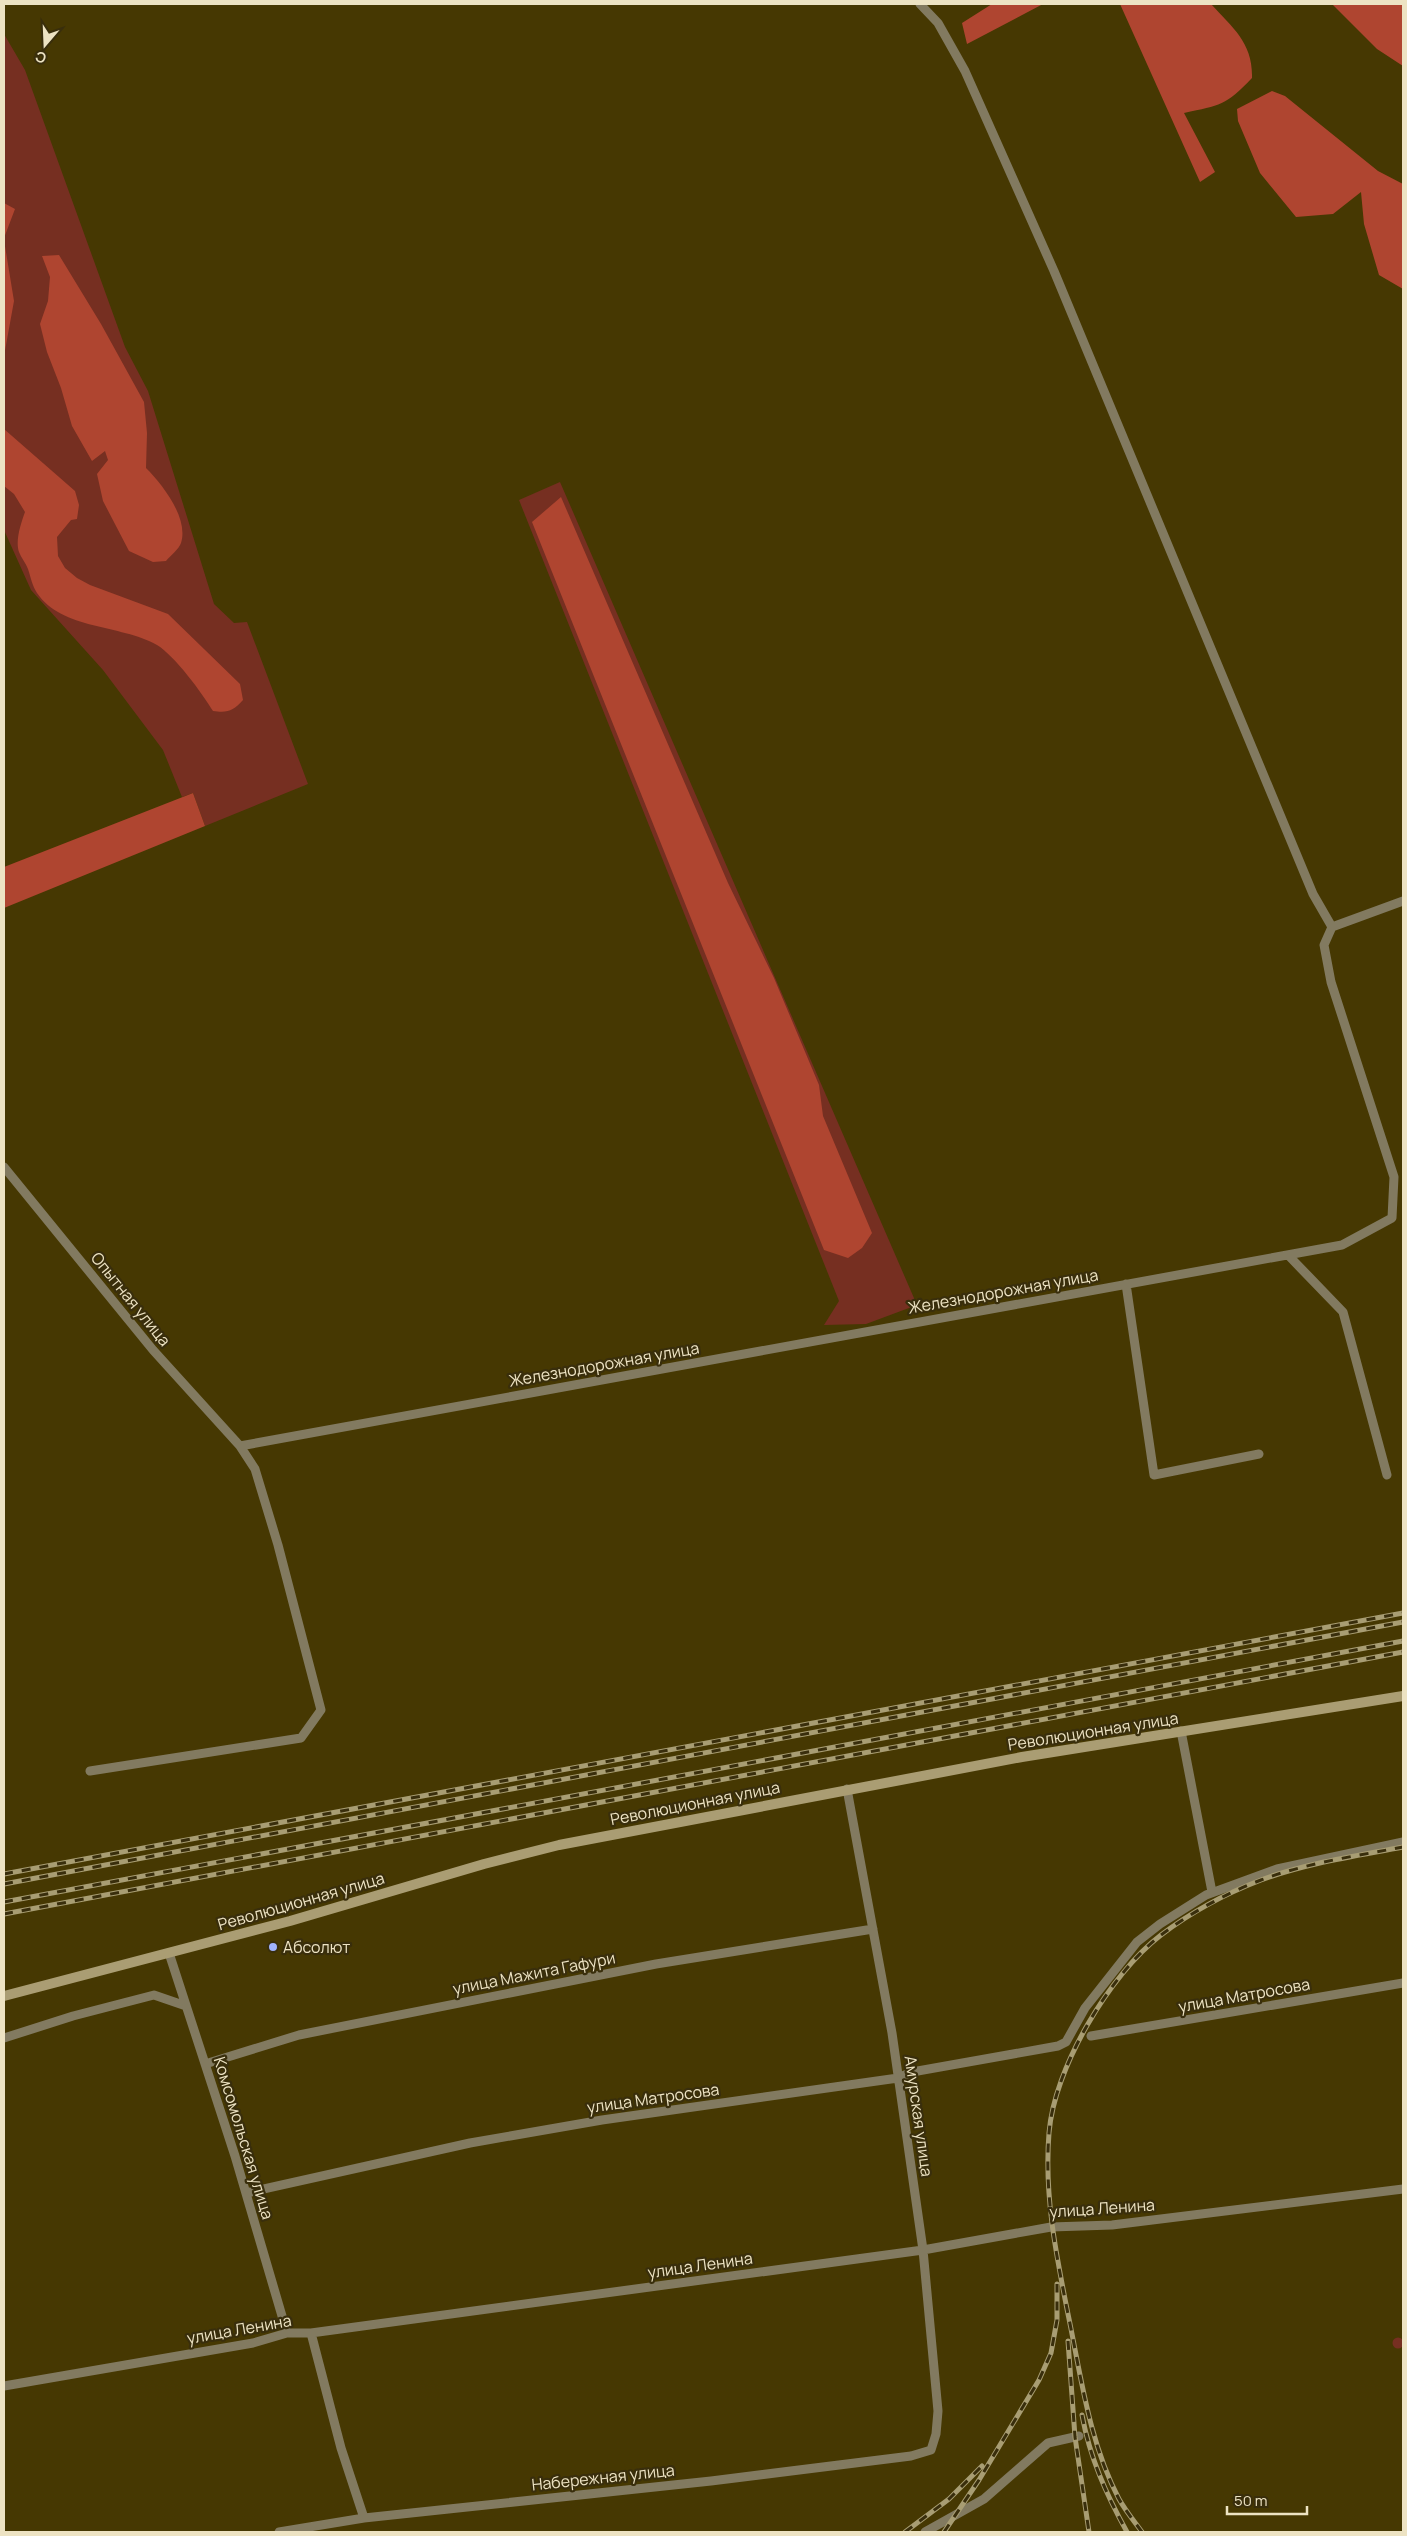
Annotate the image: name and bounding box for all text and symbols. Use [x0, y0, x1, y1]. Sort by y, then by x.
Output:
north arrow [20, 20, 70, 70]
text: С [33, 47, 49, 68]
street label: Опытная улица [86, 1247, 176, 1351]
street label: Железнодорожная улица [906, 1263, 1100, 1319]
street label: Железнодорожная улица [507, 1336, 701, 1392]
street label: Революционная улица [1006, 1707, 1180, 1755]
street label: Революционная улица [608, 1776, 782, 1830]
street label: Революционная улица [215, 1867, 387, 1935]
place label: Абсолют [283, 1936, 350, 1958]
marker: Абсолют [267, 1941, 279, 1953]
street label: улица Мажита Гафури [451, 1946, 617, 2000]
street label: улица Матросова [1176, 1973, 1312, 2017]
street label: Комсомольская улица [209, 2054, 279, 2222]
street label: Амурская улица [900, 2054, 938, 2178]
street label: улица Матросова [585, 2078, 721, 2118]
street label: улица Ленина [1048, 2193, 1156, 2223]
street label: улица Ленина [646, 2247, 754, 2283]
street label: улица Ленина [185, 2309, 293, 2349]
street label: Набережная улица [530, 2459, 676, 2495]
scale bar [1227, 2484, 1307, 2516]
text: 50 m [1234, 2490, 1268, 2511]

